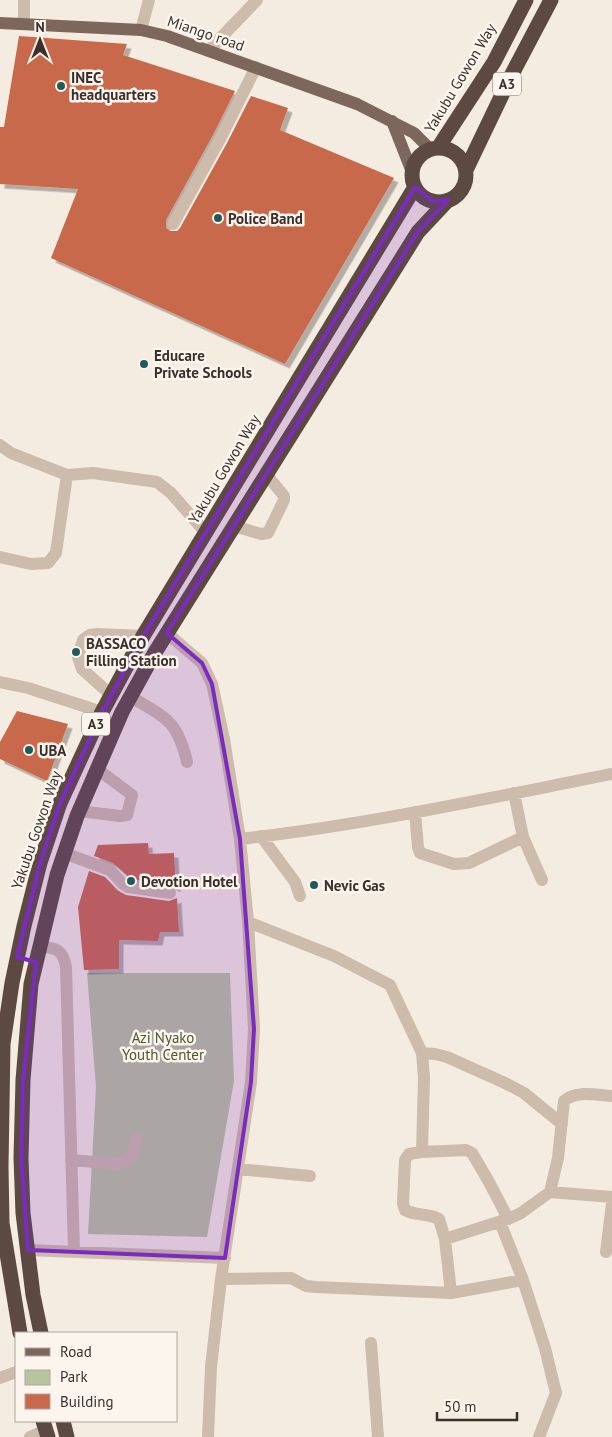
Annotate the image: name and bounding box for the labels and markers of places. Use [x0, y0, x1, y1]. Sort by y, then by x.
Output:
place label: INEC headquarters [71, 68, 156, 104]
marker: INEC headquarters [55, 80, 67, 92]
place label: Police Band [228, 209, 303, 228]
marker: Police Band [212, 212, 224, 224]
place label: Educare Private Schools [154, 346, 252, 382]
marker: Educare Private Schools [138, 358, 150, 370]
place label: BASSACO Filling Station [86, 634, 177, 670]
marker: BASSACO Filling Station [70, 646, 82, 658]
place label: UBA [39, 741, 67, 760]
marker: UBA [23, 744, 35, 756]
place label: Devotion Hotel [141, 872, 238, 891]
marker: Devotion Hotel [125, 875, 137, 887]
place label: Nevic Gas [324, 876, 385, 895]
marker: Nevic Gas [308, 879, 320, 891]

